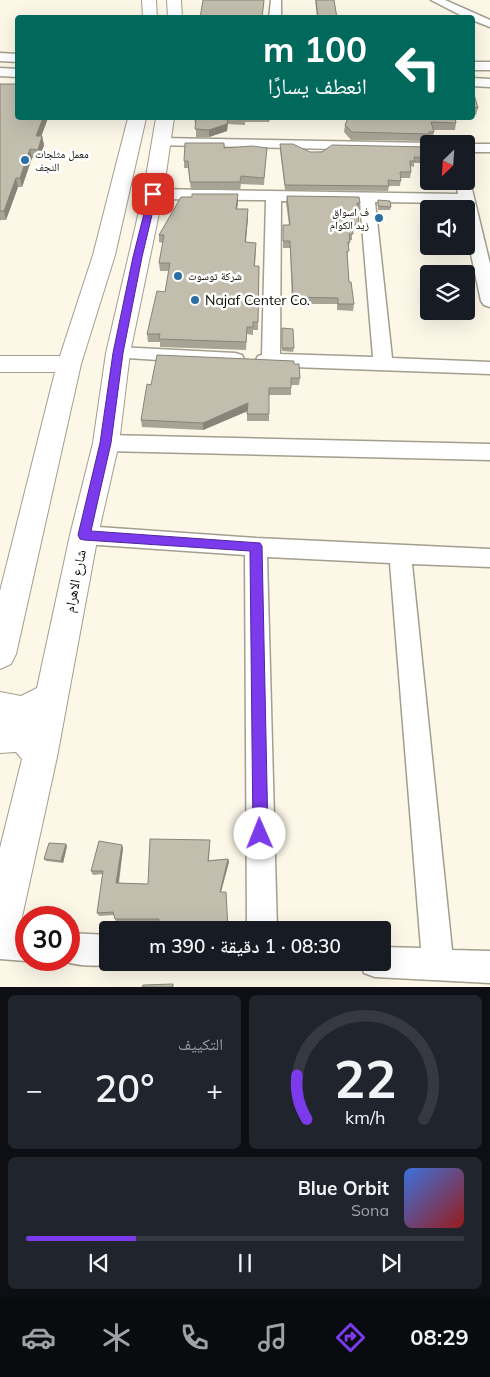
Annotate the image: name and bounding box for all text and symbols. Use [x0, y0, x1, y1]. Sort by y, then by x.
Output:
text: 100 m [263, 27, 367, 71]
icon: left [385, 35, 450, 100]
text: انعطف يسارًا [268, 72, 367, 100]
north arrow [420, 135, 475, 190]
map controls [420, 135, 475, 320]
place label: معمل مثلجات النجف [35, 147, 89, 174]
marker: معمل مثلجات النجف [19, 154, 31, 166]
pin [132, 173, 174, 215]
icon: arrive [139, 180, 167, 208]
button: sound [420, 200, 475, 255]
place label: ف اسواق زيد الكوام [330, 205, 369, 232]
marker: ف اسواق زيد الكوام [373, 212, 385, 224]
button: layers [420, 265, 475, 320]
place label: شركة توسوت [188, 269, 242, 283]
marker: شركة توسوت [172, 270, 184, 282]
place label: Najaf Center Co. [205, 291, 310, 309]
marker: Najaf Center Co. [189, 294, 201, 306]
street label: شارع الاهرام [60, 548, 91, 614]
position arrow [233, 807, 285, 859]
speed limit sign: 30 [15, 906, 80, 971]
text: 08:30 · 1 دقيقة · 390 m [149, 934, 341, 958]
text: التكييف [178, 1034, 223, 1054]
text: 22 [334, 1046, 397, 1111]
text: 20° [95, 1064, 154, 1112]
text: − [26, 1072, 43, 1107]
text: + [206, 1072, 223, 1107]
text: km/h [345, 1106, 386, 1128]
text: Blue Orbit [298, 1176, 389, 1200]
text: Sona [351, 1200, 389, 1220]
icon: previous [85, 1249, 113, 1277]
icon: pause [231, 1249, 259, 1277]
icon: next [377, 1249, 405, 1277]
icon: car [21, 1320, 56, 1355]
icon: climate [99, 1320, 134, 1355]
icon: phone [177, 1320, 212, 1355]
icon: music [255, 1320, 290, 1355]
icon: directions [333, 1320, 368, 1355]
text: 08:29 [410, 1323, 469, 1351]

